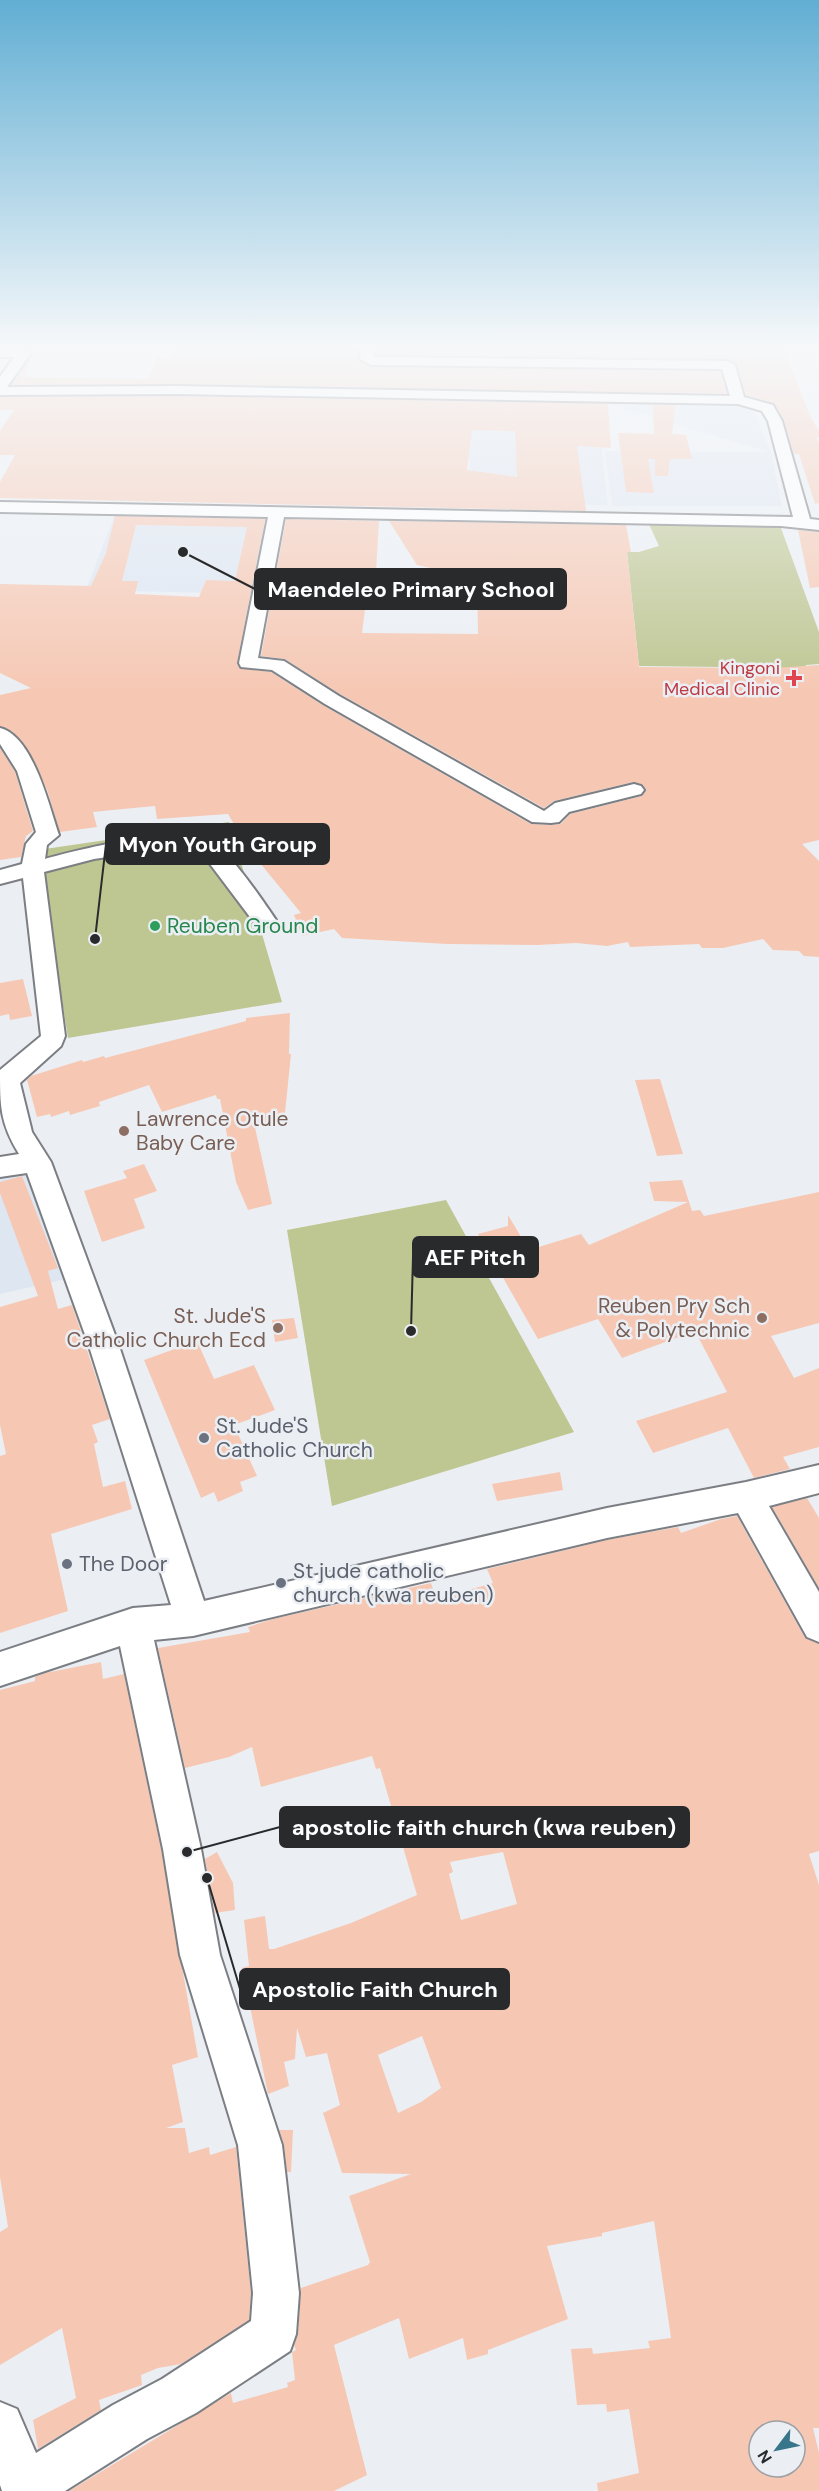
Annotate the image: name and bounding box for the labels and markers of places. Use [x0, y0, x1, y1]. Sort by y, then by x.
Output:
callout: Maendeleo Primary School [255, 569, 566, 609]
place label: Kingoni Medical Clinic [664, 656, 780, 701]
marker: Kingoni Medical Clinic [785, 669, 803, 687]
callout: Myon Youth Group [106, 824, 329, 864]
place label: Reuben Ground [167, 912, 319, 940]
marker: Reuben Ground [148, 919, 162, 933]
place label: Lawrence Otule Baby Care [136, 1105, 288, 1157]
marker: Lawrence Otule Baby Care [117, 1124, 131, 1138]
callout: AEF Pitch [413, 1237, 538, 1277]
place label: Reuben Pry Sch & Polytechnic [598, 1292, 750, 1344]
place label: St. Jude'S Catholic Church Ecd [66, 1302, 266, 1354]
marker: Reuben Pry Sch & Polytechnic [755, 1311, 769, 1325]
marker: St. Jude'S Catholic Church Ecd [271, 1321, 285, 1335]
place label: St. Jude'S Catholic Church [216, 1412, 373, 1464]
marker: St. Jude'S Catholic Church [197, 1431, 211, 1445]
place label: The Door [79, 1550, 168, 1578]
marker: The Door [60, 1557, 74, 1571]
place label: St jude catholic church (kwa reuben) [293, 1557, 494, 1609]
marker: St jude catholic church (kwa reuben) [274, 1576, 288, 1590]
callout: apostolic faith church (kwa reuben) [280, 1807, 689, 1847]
callout: Apostolic Faith Church [240, 1969, 509, 2009]

